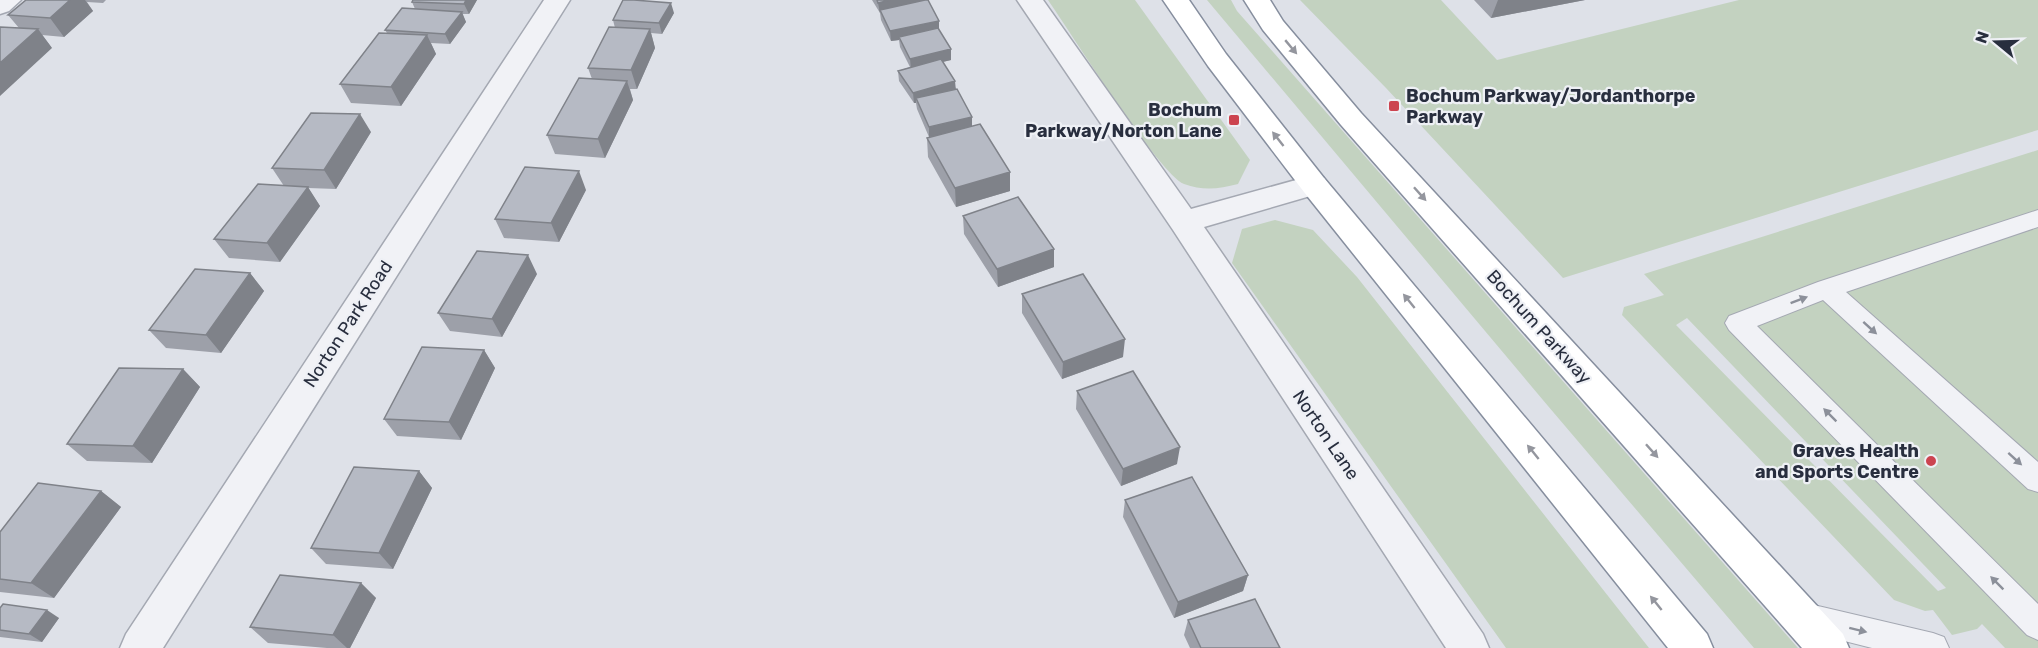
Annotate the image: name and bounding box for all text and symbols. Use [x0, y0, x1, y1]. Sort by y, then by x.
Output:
north arrow [1966, 12, 2026, 72]
text: N [1971, 29, 1993, 46]
one-way arrow [1284, 39, 1297, 54]
place label: Bochum Parkway/Jordanthorpe Parkway [1406, 85, 1696, 128]
place label: Bochum Parkway/Norton Lane [1025, 99, 1222, 142]
marker: Bochum Parkway/Jordanthorpe Parkway [1387, 99, 1401, 113]
marker: Bochum Parkway/Norton Lane [1227, 113, 1241, 127]
one-way arrow [1273, 131, 1285, 146]
one-way arrow [1413, 186, 1427, 201]
street label: Norton Park Road [299, 256, 397, 392]
street label: Bochum Parkway [1482, 265, 1596, 389]
one-way arrow [1403, 294, 1416, 309]
one-way arrow [1790, 294, 1808, 304]
one-way arrow [1862, 321, 1877, 334]
street label: Norton Lane [1288, 386, 1364, 484]
one-way arrow [1823, 409, 1837, 423]
place label: Graves Health and Sports Centre [1755, 440, 1919, 483]
one-way arrow [1526, 444, 1539, 460]
one-way arrow [1645, 444, 1659, 459]
one-way arrow [2007, 452, 2022, 465]
marker: Graves Health and Sports Centre [1924, 454, 1938, 468]
one-way arrow [1990, 577, 2004, 591]
one-way arrow [1650, 596, 1663, 611]
one-way arrow [1849, 625, 1867, 635]

